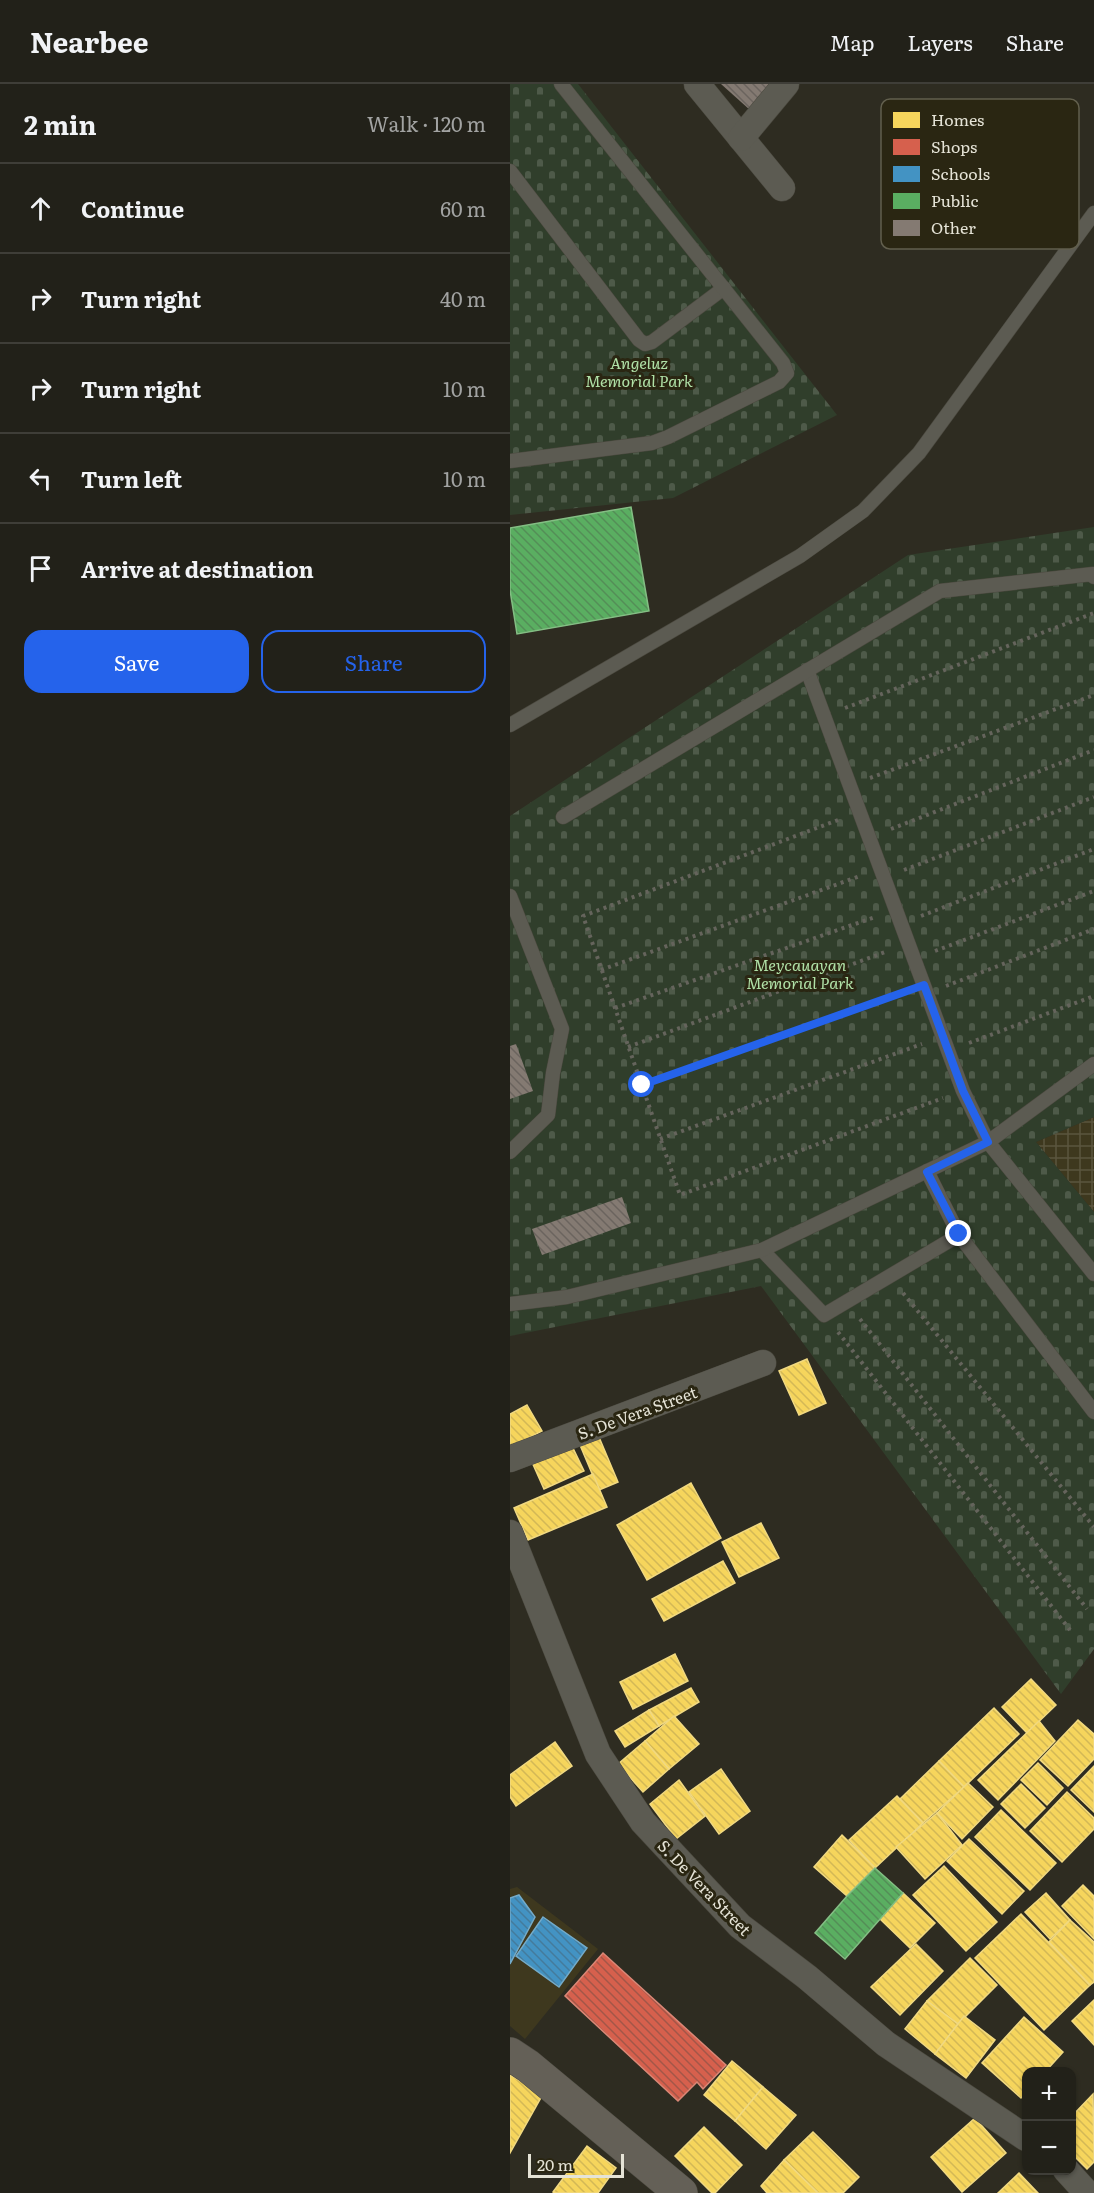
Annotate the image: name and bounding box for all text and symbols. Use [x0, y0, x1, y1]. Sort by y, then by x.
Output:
text: Nearbee [30, 20, 149, 62]
text: Map [830, 26, 875, 57]
text: Layers [908, 26, 973, 57]
text: Share [1006, 26, 1064, 57]
legend [881, 99, 1079, 249]
text: 2 min [24, 104, 97, 143]
text: Homes [931, 107, 984, 131]
text: Walk · 120 m [367, 108, 486, 138]
text: Shops [931, 134, 977, 158]
text: Schools [931, 161, 990, 185]
text: Public [931, 188, 979, 212]
icon: ahead [24, 192, 57, 225]
text: Continue [81, 192, 184, 225]
text: 60 m [440, 193, 486, 223]
text: Other [931, 215, 976, 239]
icon: right [24, 282, 57, 315]
text: Turn right [81, 282, 201, 315]
text: 40 m [440, 283, 486, 313]
park label: Angeluz Memorial Park [585, 350, 693, 392]
icon: right [24, 372, 57, 405]
text: Turn right [81, 372, 201, 405]
text: 10 m [443, 373, 486, 403]
icon: left [24, 462, 57, 495]
text: Turn left [81, 462, 182, 495]
text: 10 m [443, 463, 486, 493]
icon: arrive [24, 552, 57, 585]
text: Arrive at destination [81, 552, 314, 585]
button: Save [24, 630, 249, 693]
button: Share [261, 630, 486, 693]
park label: Meycauayan Memorial Park [746, 952, 854, 994]
route start [628, 1071, 654, 1097]
route end [945, 1220, 971, 1246]
street label: S. De Vera Street [574, 1379, 701, 1445]
street label: S. De Vera Street [653, 1834, 758, 1941]
map controls [1022, 2067, 1076, 2175]
button: + [1022, 2067, 1076, 2121]
button: − [1022, 2121, 1076, 2175]
scale bar [528, 2151, 624, 2178]
text: 20 m [537, 2152, 573, 2176]

